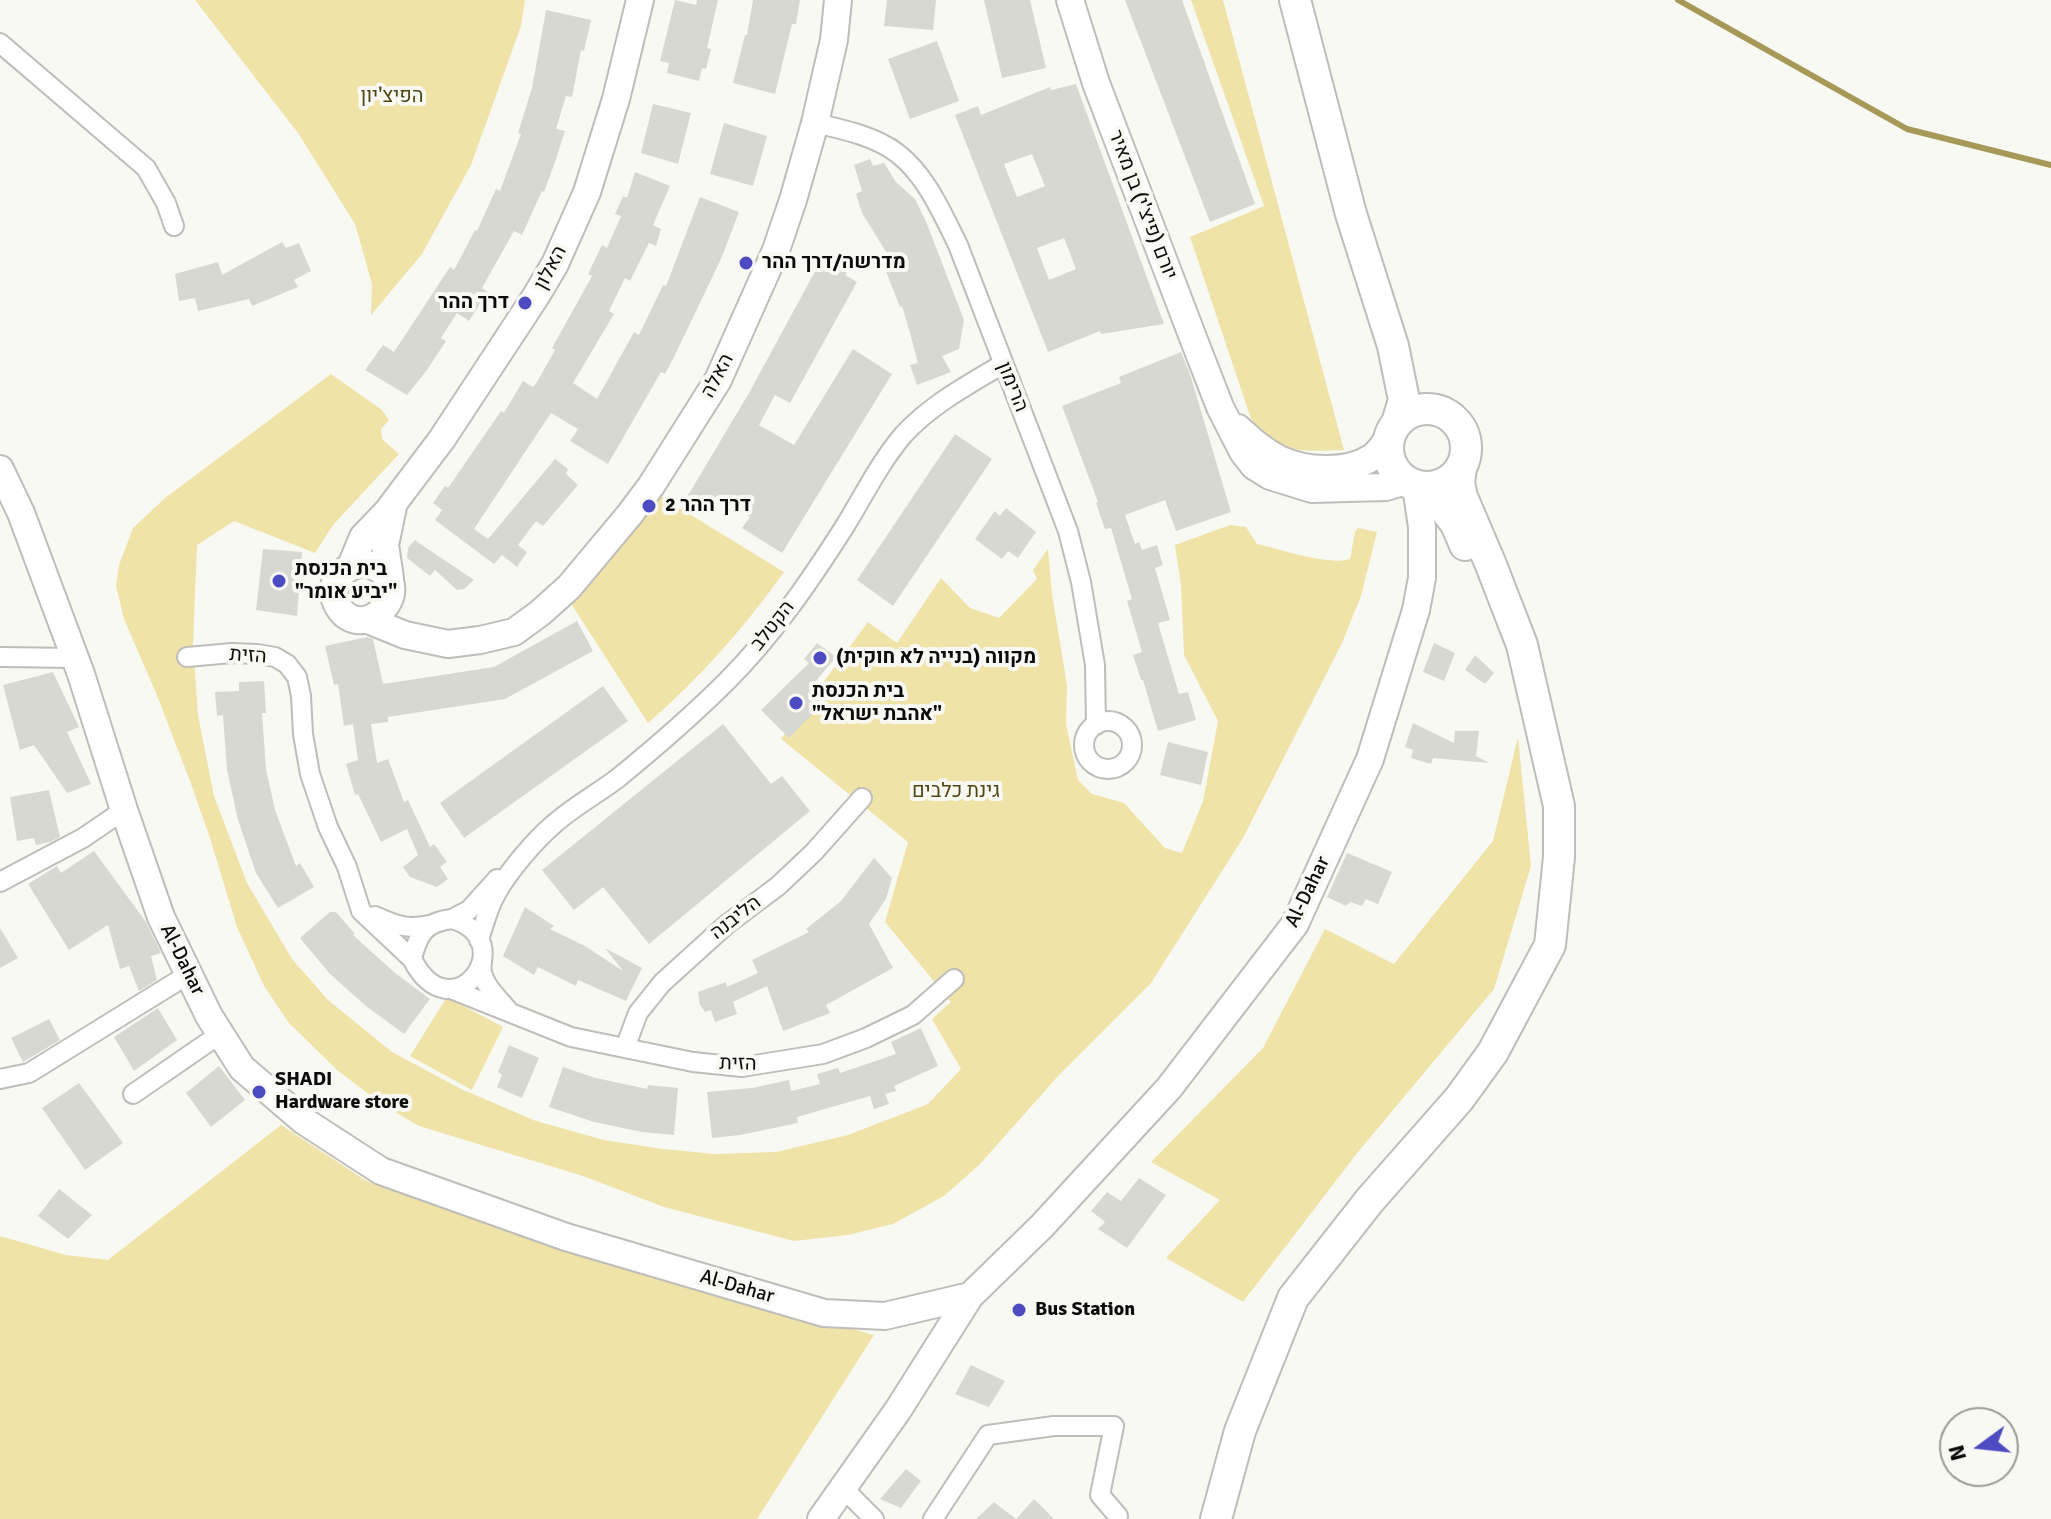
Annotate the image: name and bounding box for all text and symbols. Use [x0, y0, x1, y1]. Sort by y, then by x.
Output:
park label: הפיצ'יון [360, 85, 424, 109]
street label: יורם (פיצ'י) בן מאיר [1102, 127, 1182, 283]
street label: האלון [529, 242, 573, 294]
place label: מדרשה/דרך ההר [762, 251, 906, 275]
marker: מדרשה/דרך ההר [737, 254, 755, 272]
place label: דרך ההר [438, 291, 509, 315]
marker: דרך ההר [516, 294, 534, 312]
street label: האלה [696, 350, 740, 402]
street label: הרימון [991, 358, 1033, 416]
place label: דרך ההר 2 [665, 494, 751, 518]
marker: דרך ההר 2 [640, 497, 658, 515]
place label: בית הכנסת "יביע אומר" [295, 558, 397, 605]
marker: בית הכנסת "יביע אומר" [270, 572, 288, 590]
street label: הקטלב [746, 596, 800, 656]
street label: הזית [229, 643, 267, 669]
place label: מקווה (בנייה לא חוקית) [836, 646, 1036, 670]
marker: מקווה (בנייה לא חוקית) [811, 649, 829, 667]
place label: בית הכנסת "אהבת ישראל" [812, 680, 942, 727]
marker: בית הכנסת "אהבת ישראל" [787, 694, 805, 712]
park label: גינת כלבים [912, 780, 1000, 804]
street label: Al-Dahar [1281, 853, 1335, 931]
street label: הליבנה [706, 891, 766, 945]
street label: Al-Dahar [155, 921, 209, 999]
street label: הזית [719, 1052, 757, 1076]
place label: SHADI Hardware store [275, 1068, 409, 1115]
marker: SHADI Hardware store [250, 1083, 268, 1101]
street label: Al-Dahar [697, 1265, 777, 1309]
place label: Bus Station [1035, 1298, 1135, 1322]
marker: Bus Station [1010, 1301, 1028, 1319]
north arrow [1939, 1407, 2019, 1487]
text: N [1942, 1442, 1972, 1464]

